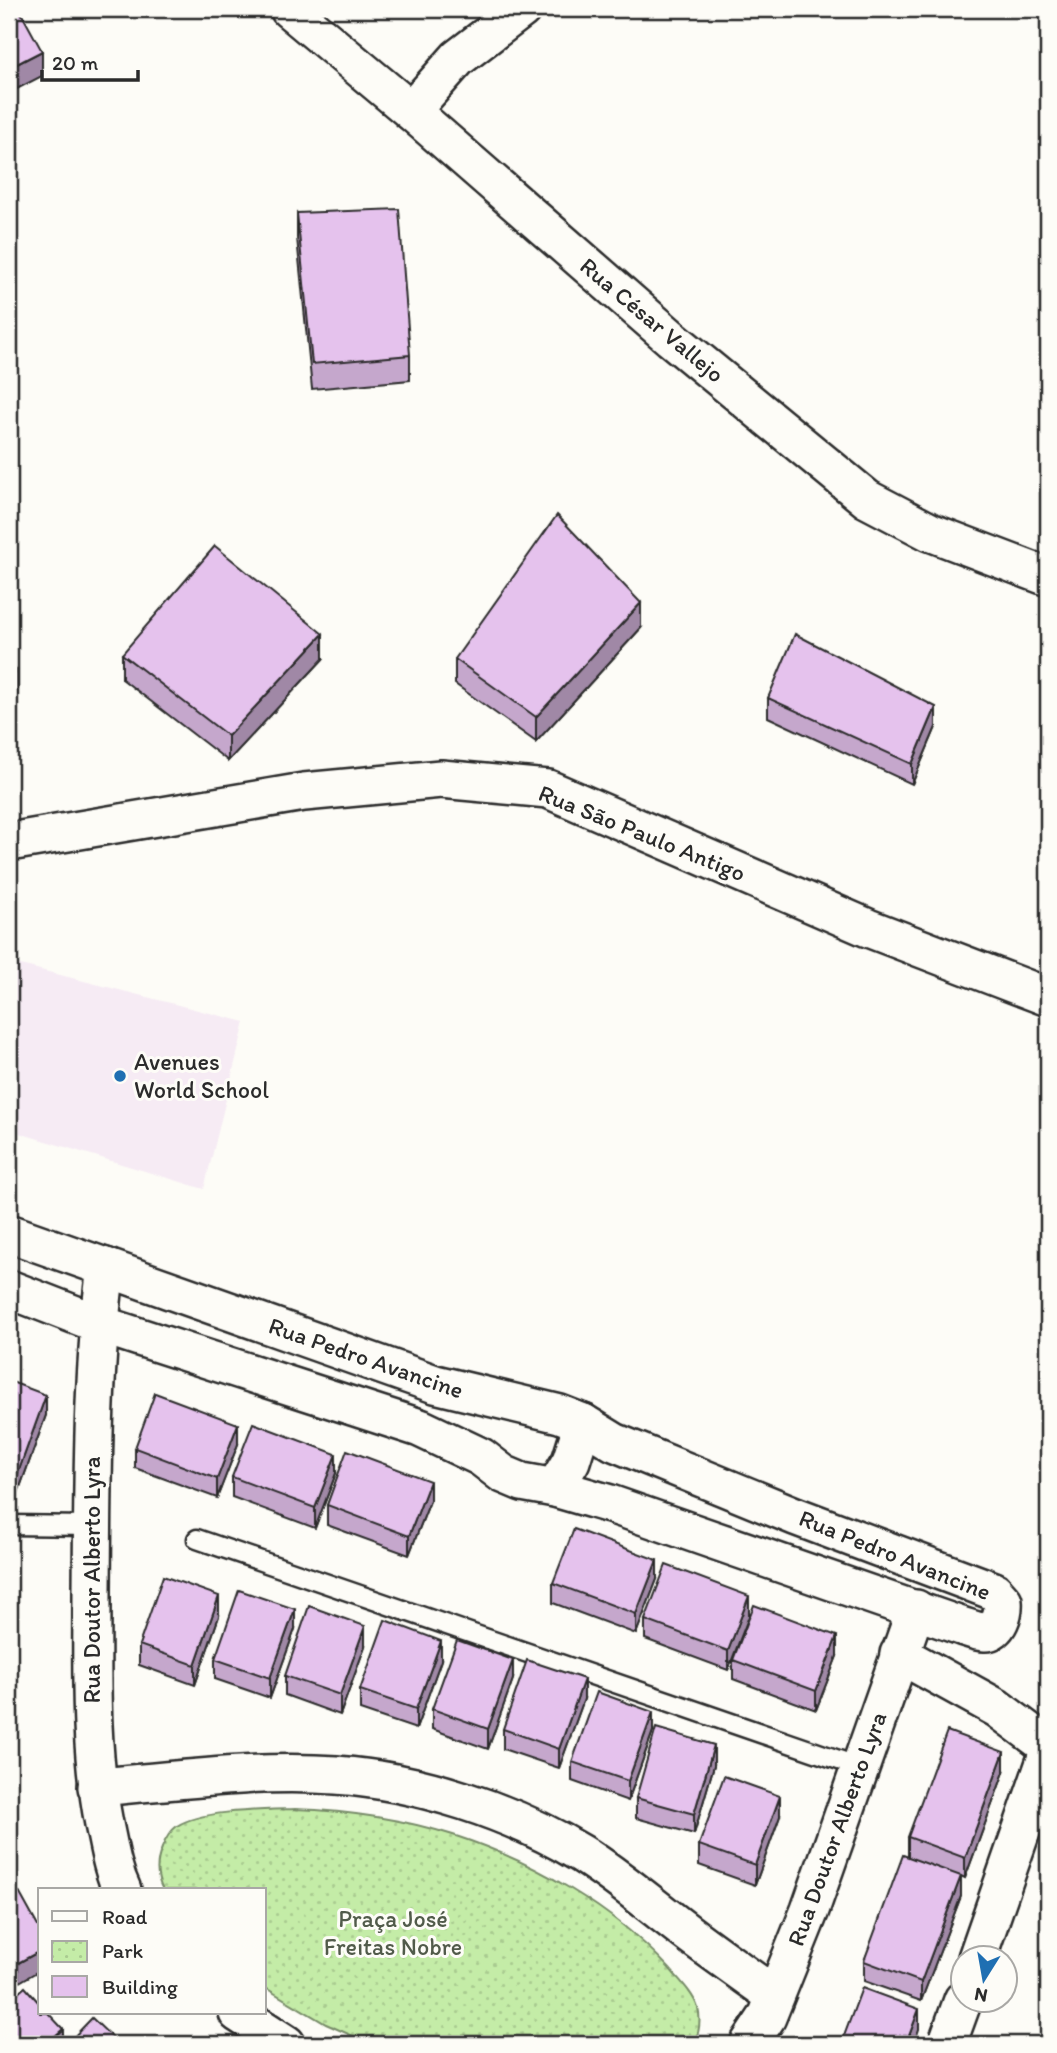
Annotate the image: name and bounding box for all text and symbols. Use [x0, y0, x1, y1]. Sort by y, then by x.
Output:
scale bar [42, 38, 138, 82]
text: 20 m [52, 50, 99, 75]
street label: Rua César Vallejo [574, 251, 730, 388]
street label: Rua São Paulo Antigo [535, 778, 750, 887]
place label: Avenues World School [134, 1047, 269, 1104]
marker: Avenues World School [112, 1068, 128, 1084]
street label: Rua Pedro Avancine [265, 1311, 467, 1404]
street label: Rua Doutor Alberto Lyra [77, 1456, 106, 1704]
street label: Rua Pedro Avancine [795, 1503, 995, 1606]
street label: Rua Doutor Alberto Lyra [781, 1708, 892, 1950]
legend [38, 1888, 266, 2014]
text: Road [102, 1904, 148, 1929]
park label: Praça José Freitas Nobre [324, 1904, 462, 1961]
text: Park [102, 1938, 144, 1963]
north arrow [948, 1944, 1018, 2014]
text: Building [102, 1974, 178, 1999]
text: N [972, 1983, 989, 2008]

